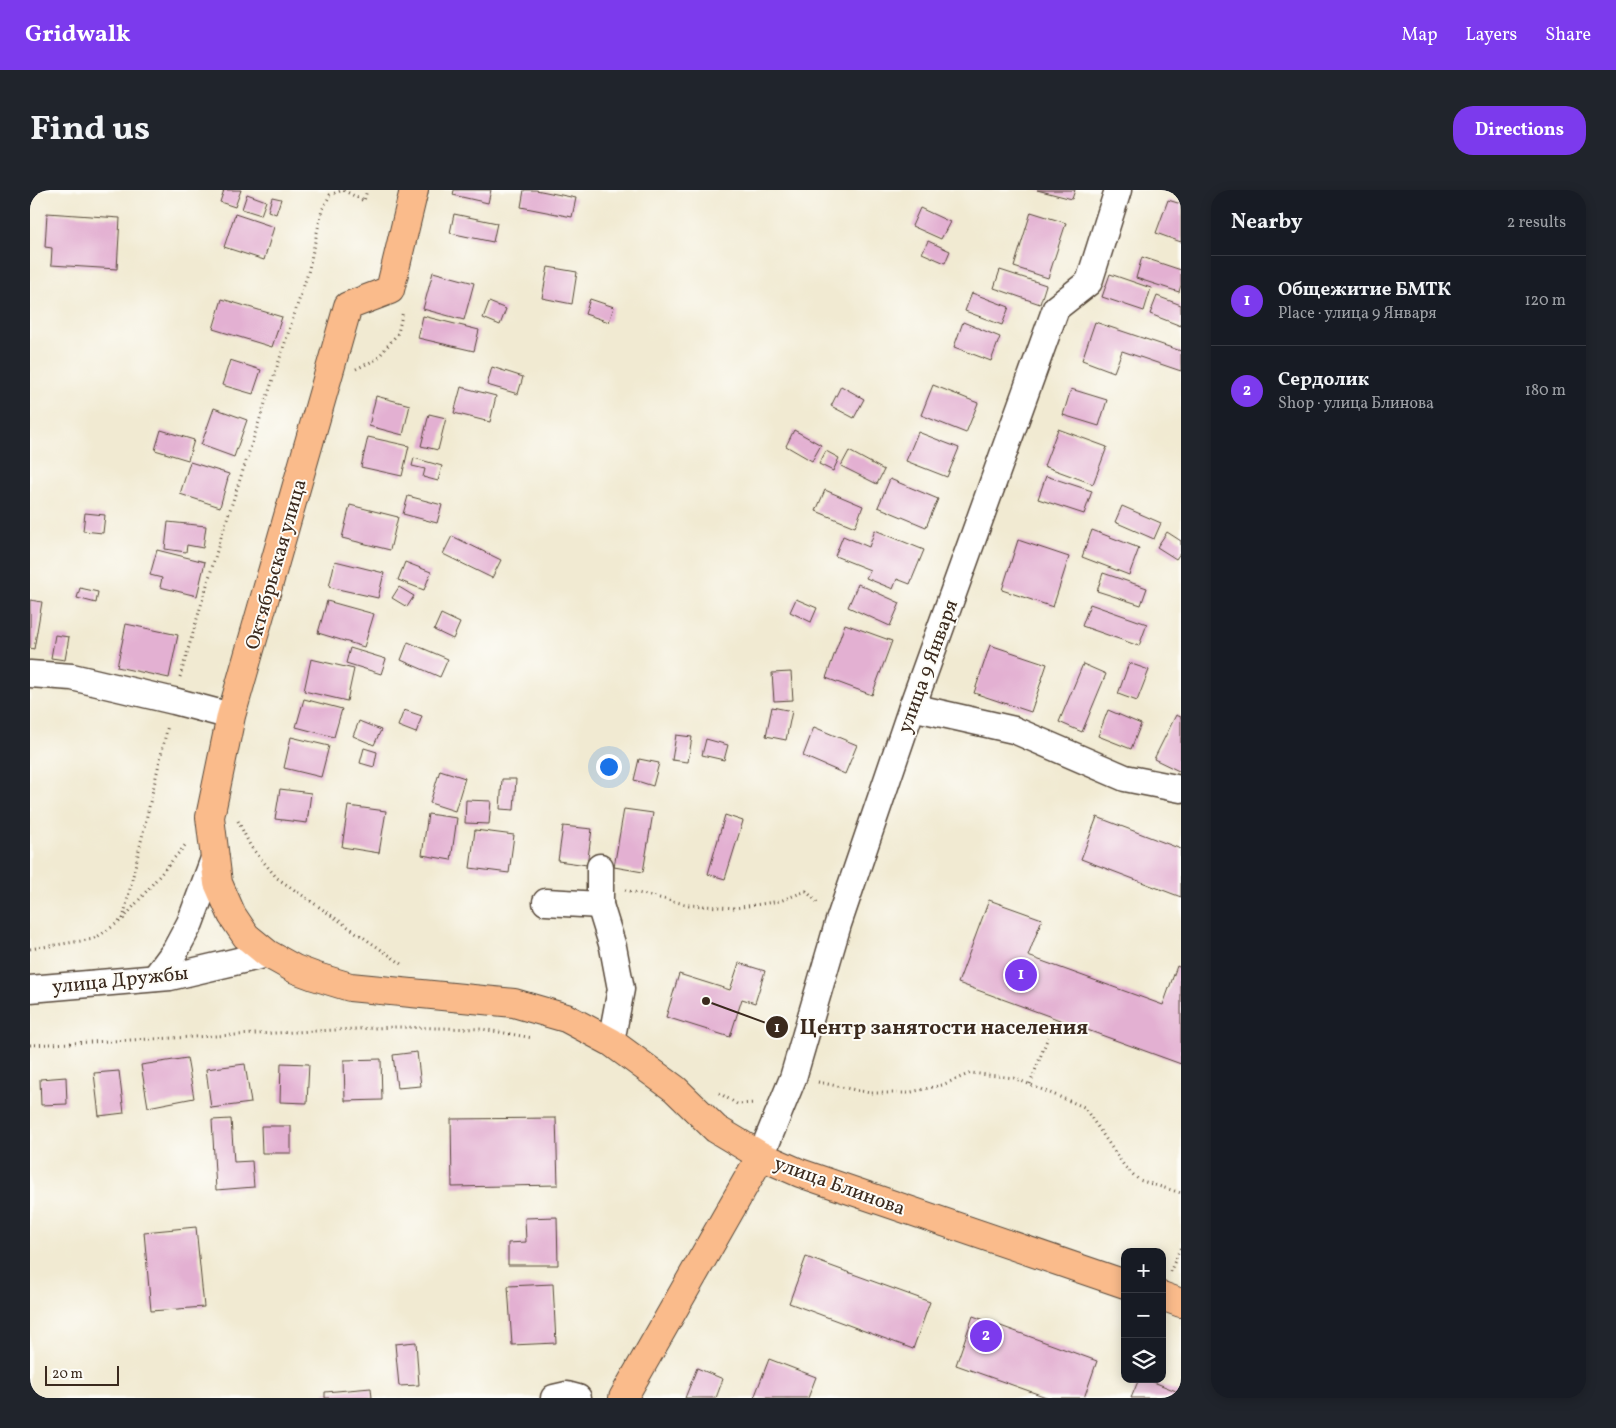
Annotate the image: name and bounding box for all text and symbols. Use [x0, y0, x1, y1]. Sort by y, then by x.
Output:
text: Gridwalk [25, 18, 131, 52]
text: Map [1401, 23, 1437, 48]
text: Layers [1465, 23, 1517, 48]
text: Share [1545, 23, 1591, 48]
text: Find us [30, 106, 150, 154]
button: Directions [1453, 106, 1586, 155]
text: Nearby [1231, 208, 1302, 237]
text: 2 results [1507, 212, 1566, 234]
text: Общежитие БМТК [1278, 277, 1451, 303]
text: 1 [1244, 290, 1250, 312]
text: 120 m [1524, 290, 1566, 312]
text: Place · улица 9 Января [1278, 303, 1437, 325]
text: Сердолик [1278, 367, 1369, 393]
text: 2 [1243, 380, 1251, 402]
text: 180 m [1525, 380, 1566, 402]
text: Shop · улица Блинова [1278, 393, 1434, 415]
street label: Октябрьская улица [239, 476, 315, 653]
street label: улица 9 Января [892, 596, 966, 737]
your location [596, 754, 622, 780]
pin: 1 [1005, 956, 1037, 994]
street label: улица Дружбы [51, 960, 190, 1002]
callout: Центр занятости населения [765, 1009, 1098, 1045]
text: Центр занятости населения [800, 1014, 1088, 1043]
text: 1 [774, 1018, 780, 1039]
street label: улица Блинова [770, 1150, 909, 1224]
map controls [1121, 1248, 1166, 1383]
button: + [1121, 1248, 1166, 1293]
button: − [1121, 1293, 1166, 1338]
pin: 2 [970, 1317, 1002, 1355]
button: layers [1121, 1338, 1166, 1383]
scale bar [45, 1363, 119, 1386]
text: 20 m [52, 1365, 83, 1384]

